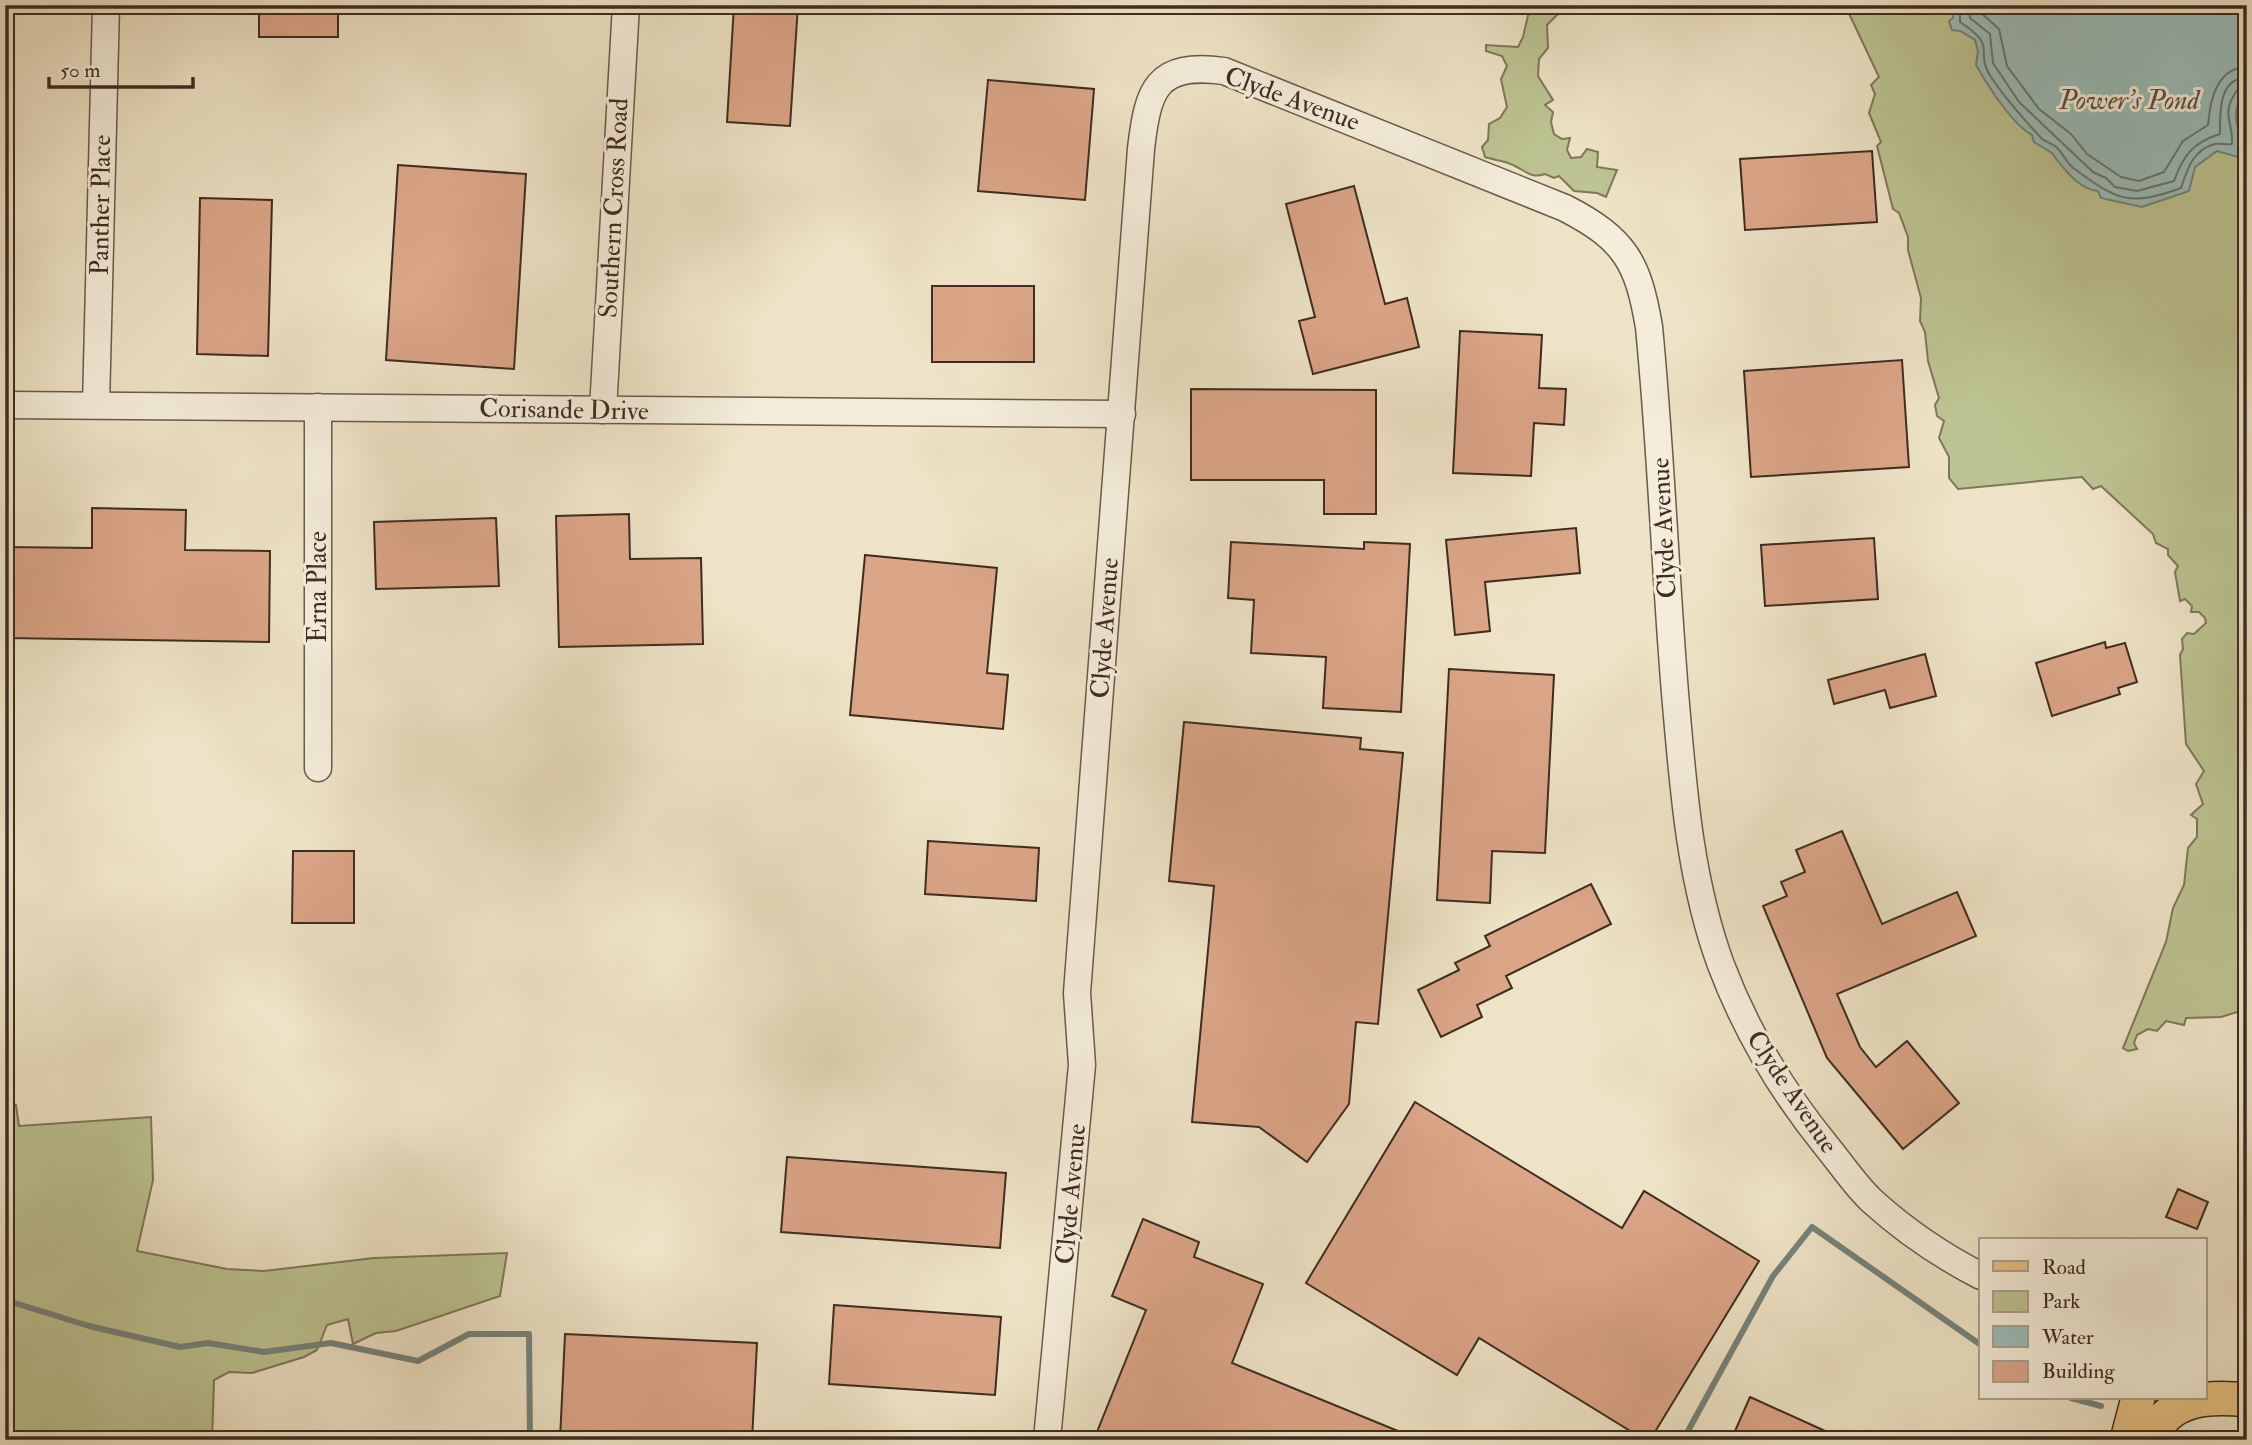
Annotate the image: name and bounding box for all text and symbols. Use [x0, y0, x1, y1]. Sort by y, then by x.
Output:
scale bar [49, 46, 192, 90]
text: 50 m [60, 57, 101, 84]
street label: Clyde Avenue [1220, 60, 1364, 138]
water label: Power's Pond [2058, 83, 2202, 118]
street label: Southern Cross Road [592, 97, 636, 319]
street label: Panther Place [84, 134, 118, 276]
street label: Corisande Drive [479, 393, 649, 427]
street label: Clyde Avenue [1644, 457, 1684, 599]
street label: Erna Place [302, 531, 334, 643]
street label: Clyde Avenue [1084, 556, 1126, 700]
street label: Clyde Avenue [1739, 1025, 1845, 1160]
street label: Clyde Avenue [1049, 1122, 1093, 1266]
legend [1979, 1238, 2206, 1400]
text: Road [2042, 1254, 2087, 1281]
text: Park [2042, 1288, 2080, 1315]
text: Water [2041, 1324, 2094, 1351]
text: Building [2042, 1358, 2115, 1385]

